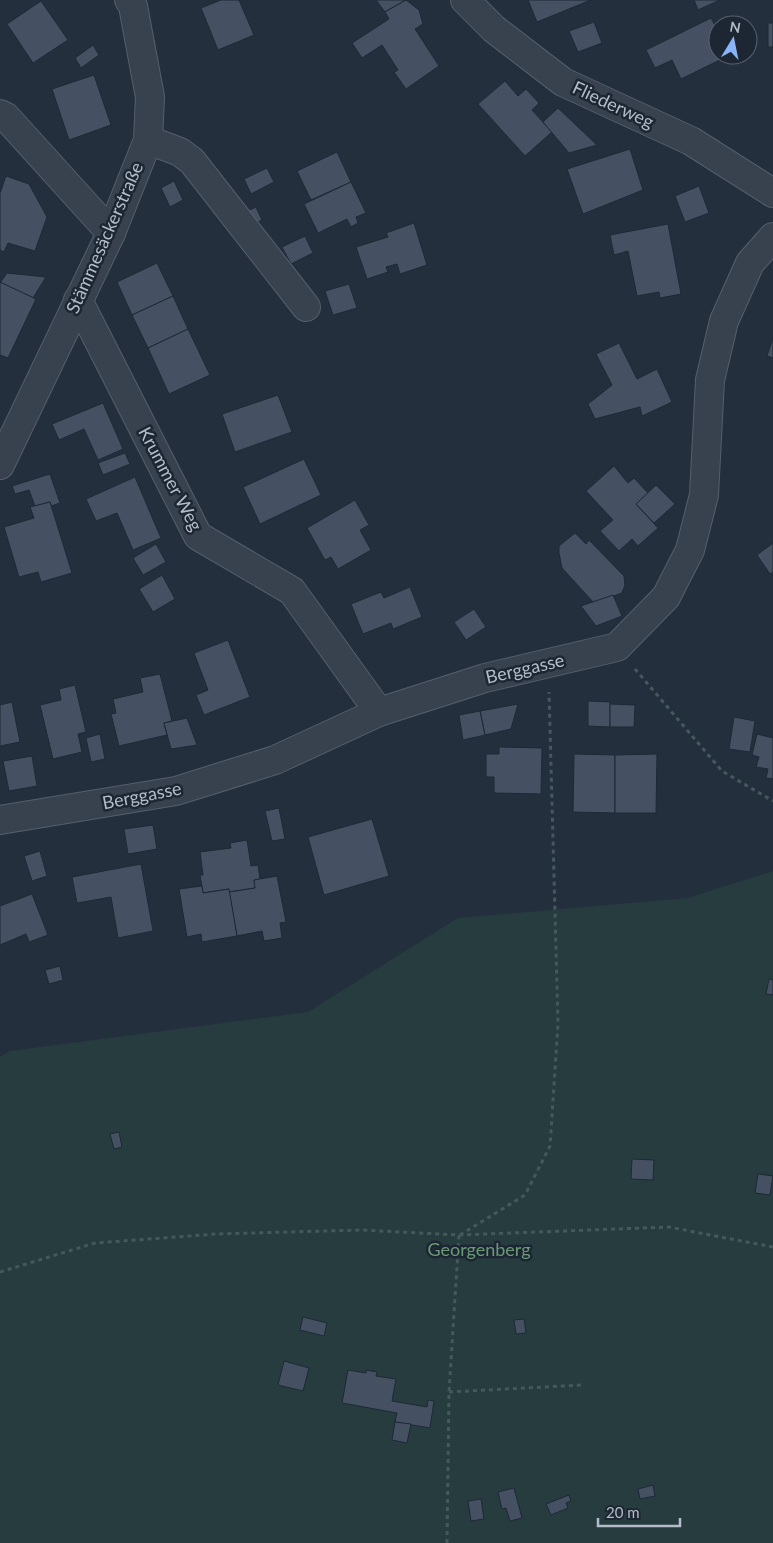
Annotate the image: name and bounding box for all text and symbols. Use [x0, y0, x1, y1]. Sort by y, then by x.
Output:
north arrow [708, 15, 758, 65]
text: N [729, 17, 742, 36]
street label: Fliederweg [569, 76, 658, 132]
street label: Stämmesäckerstraße [61, 158, 147, 317]
street label: Krummer Weg [134, 423, 208, 534]
street label: Berggasse [483, 648, 566, 688]
street label: Berggasse [100, 777, 183, 813]
park label: Georgenberg [427, 1238, 531, 1260]
scale bar [598, 1496, 680, 1528]
text: 20 m [606, 1503, 640, 1521]

